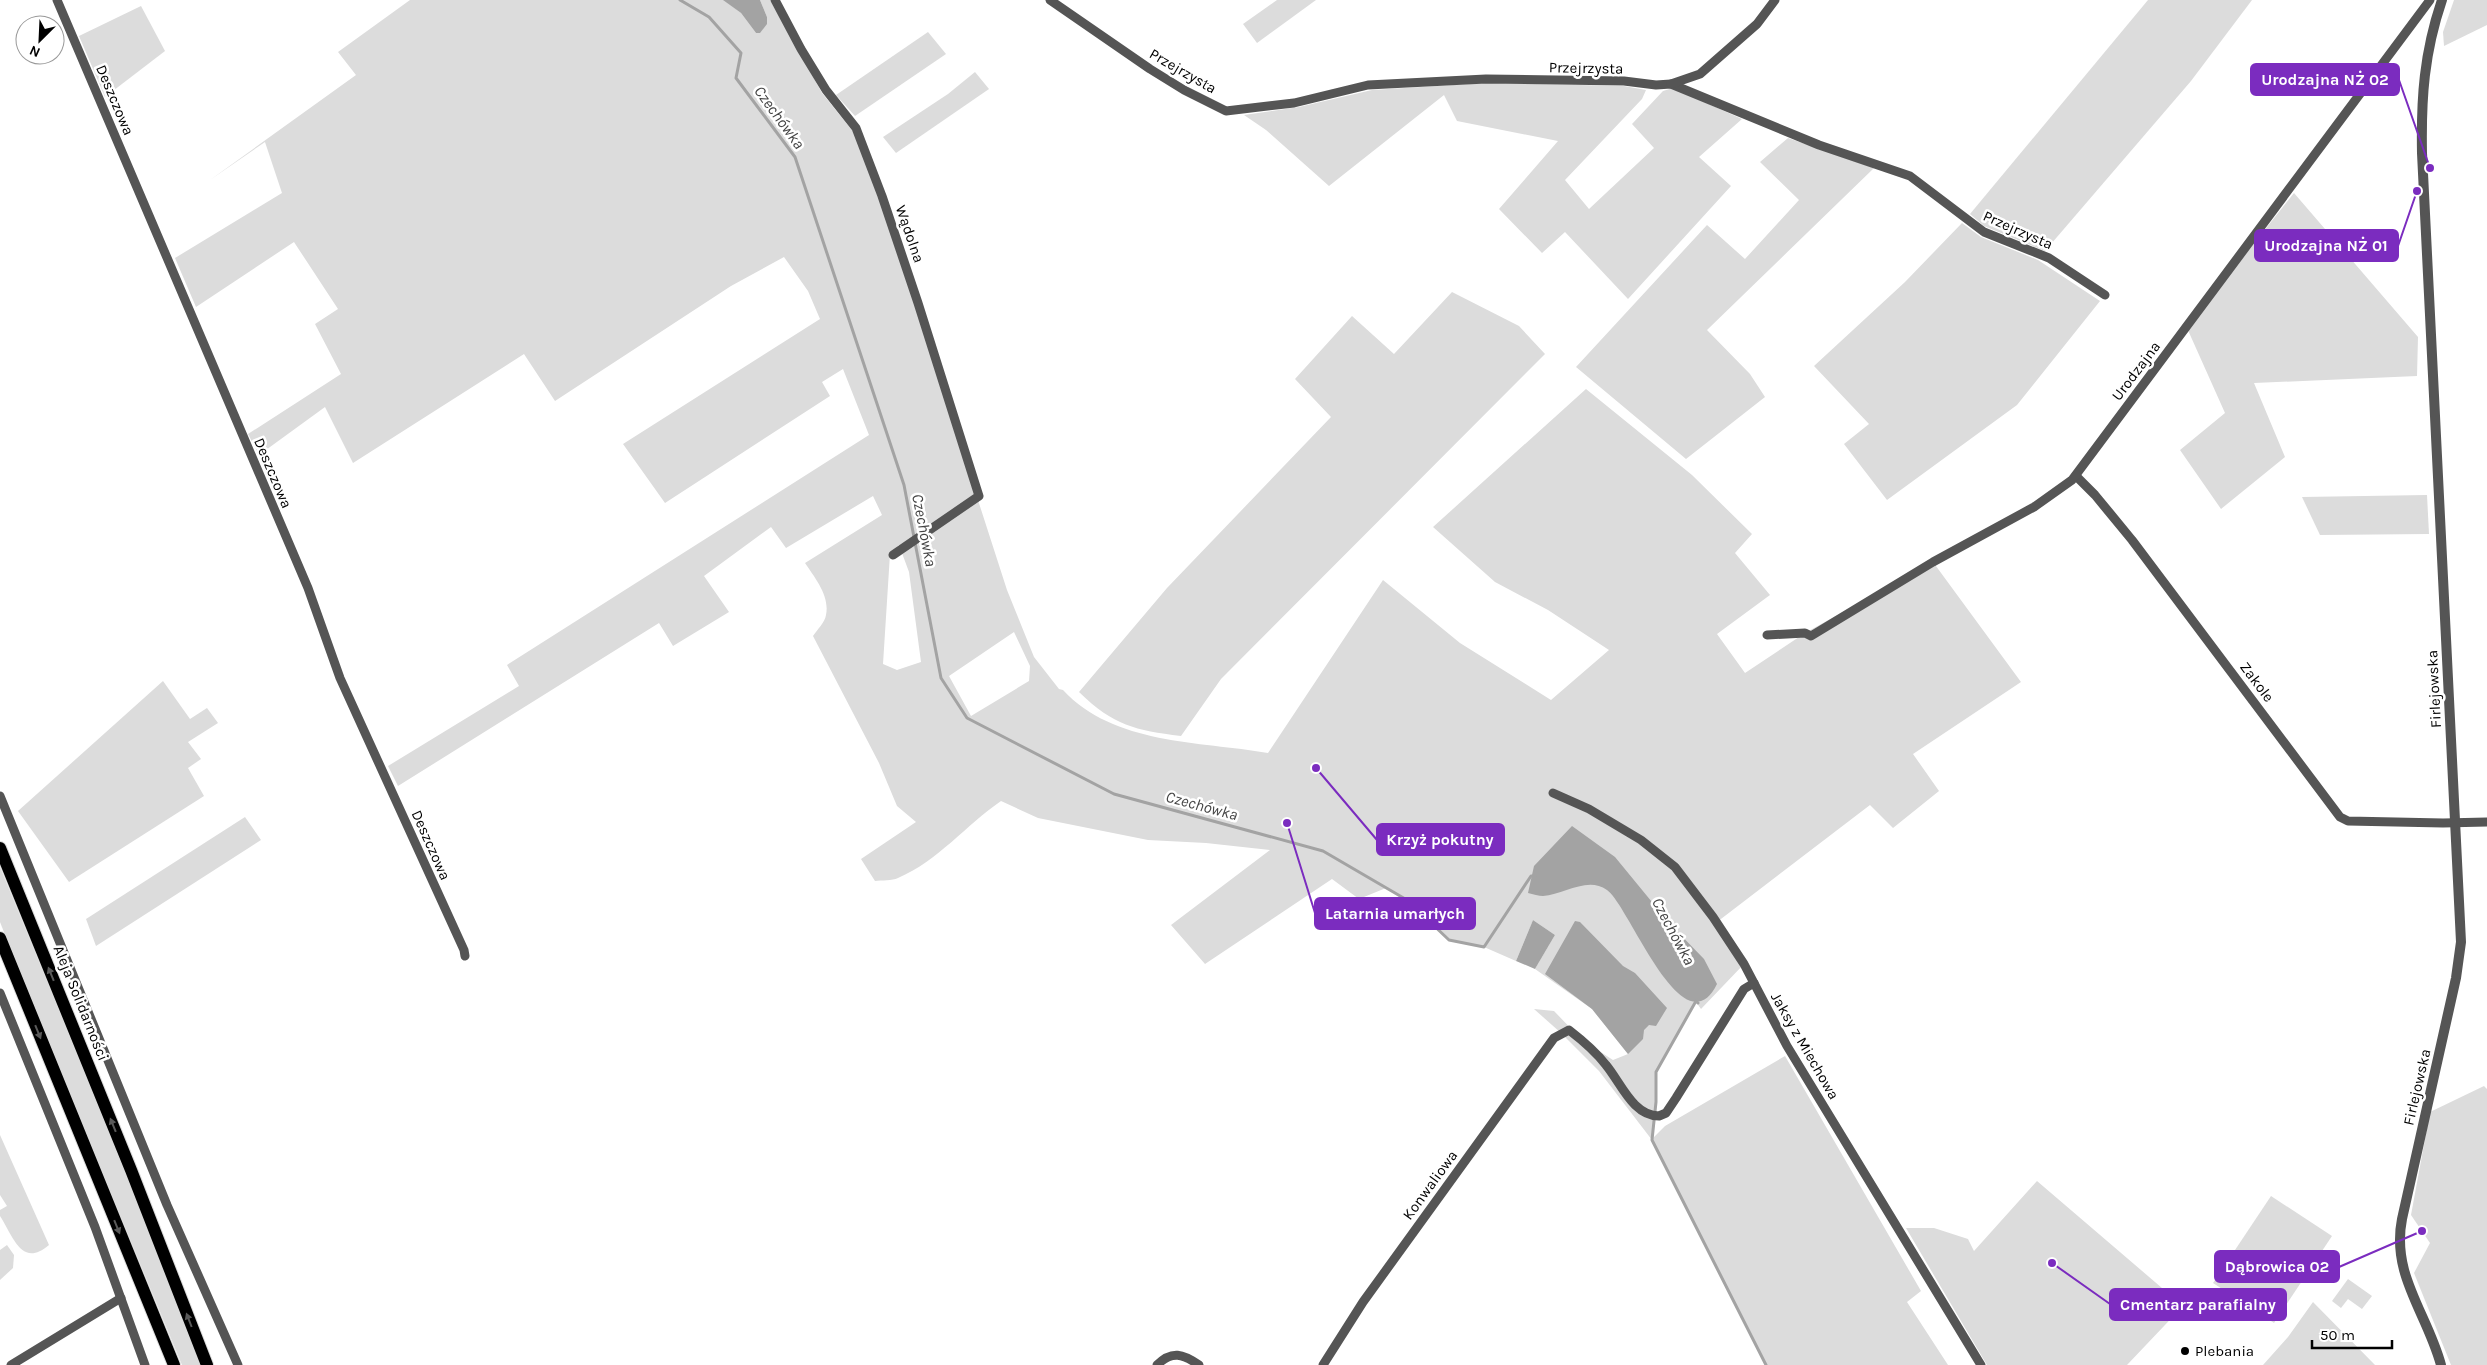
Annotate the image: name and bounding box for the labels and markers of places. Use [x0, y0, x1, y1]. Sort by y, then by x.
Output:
callout: Urodzajna NŻ 02 [2251, 64, 2399, 95]
callout: Urodzajna NŻ 01 [2255, 230, 2398, 261]
callout: Krzyż pokutny [1377, 824, 1504, 855]
callout: Latarnia umarłych [1315, 898, 1475, 929]
callout: Dąbrowica 02 [2215, 1251, 2339, 1282]
callout: Cmentarz parafialny [2110, 1289, 2286, 1320]
place label: Plebania [2195, 1342, 2254, 1360]
marker: Plebania [2179, 1345, 2191, 1357]

